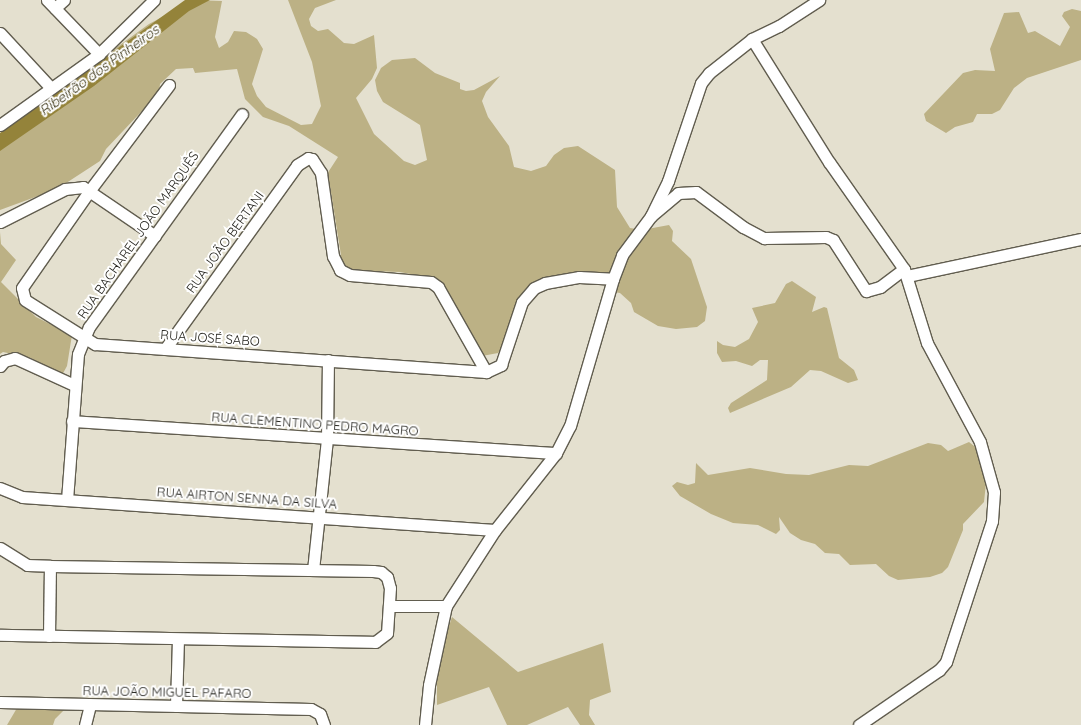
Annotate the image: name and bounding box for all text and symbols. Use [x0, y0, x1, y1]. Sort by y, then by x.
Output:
water label: Ribeirão dos Pinheiros [36, 21, 162, 119]
street label: RUA BACHAREL JOÃO MARQUÊS [74, 148, 202, 322]
street label: RUA JOÃO BERTANI [183, 188, 267, 296]
street label: RUA JOSÉ SABO [160, 327, 260, 349]
street label: RUA CLEMENTINO PEDRO MAGRO [211, 409, 419, 439]
street label: RUA AIRTON SENNA DA SILVA [156, 484, 338, 512]
street label: RUA JOÃO MIGUEL PAFARO [83, 683, 251, 701]

